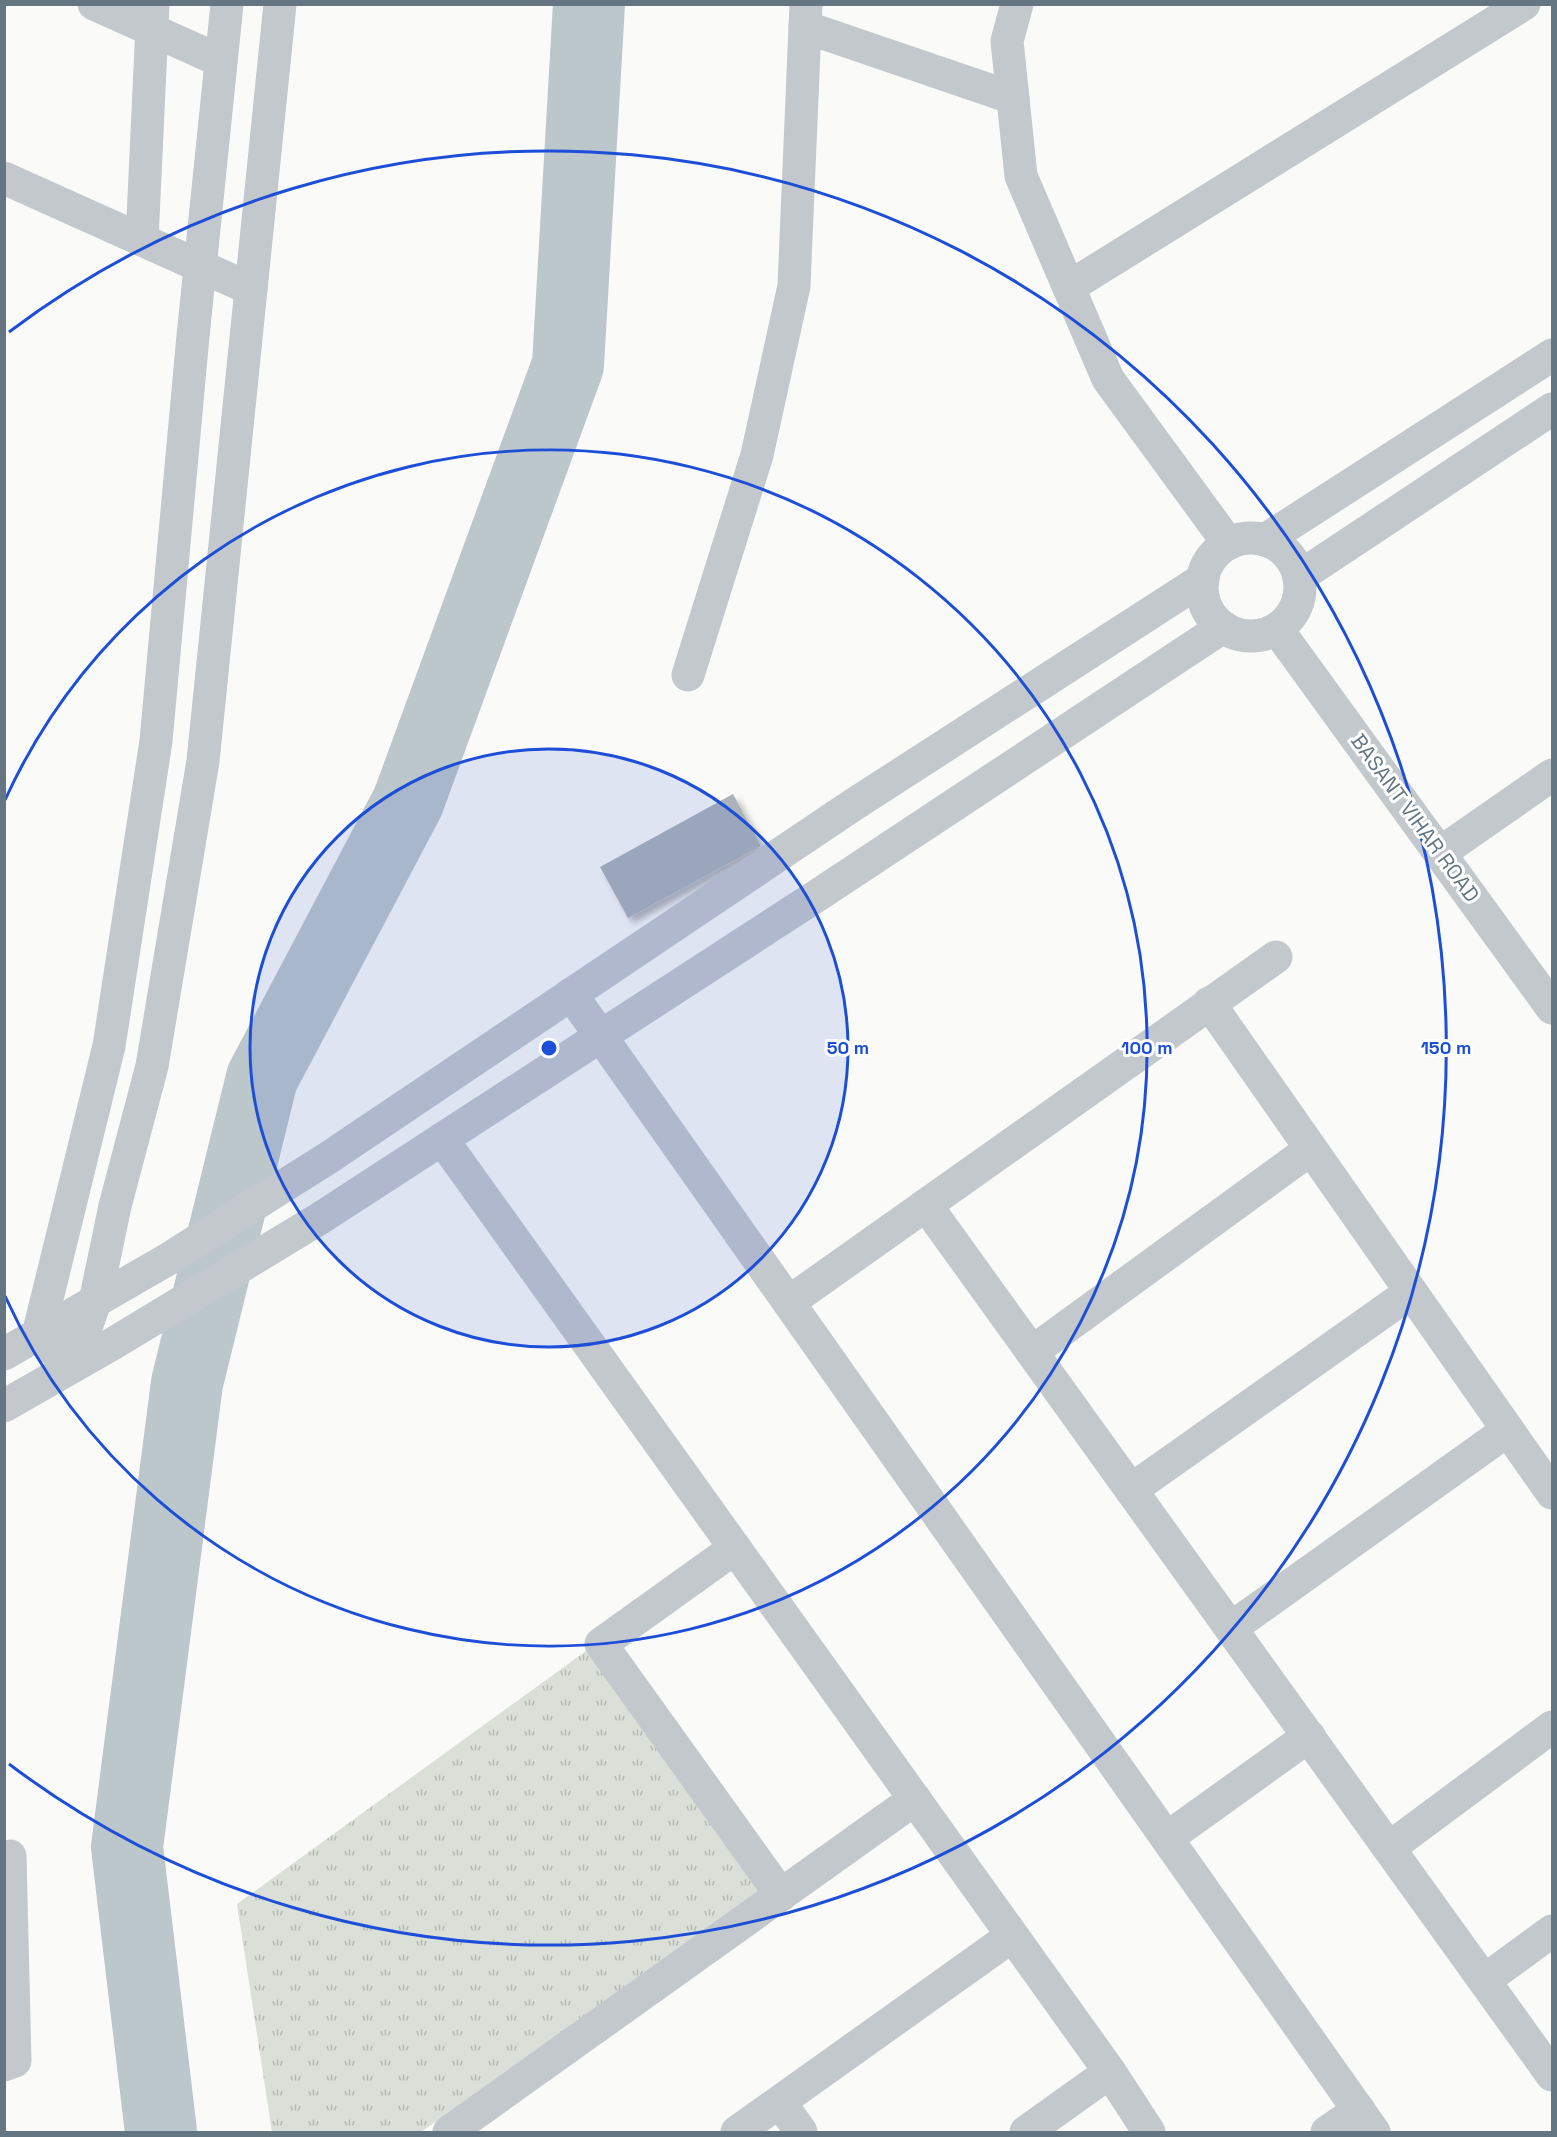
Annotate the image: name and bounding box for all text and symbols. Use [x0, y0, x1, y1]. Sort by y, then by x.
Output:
street label: BASANT VIHAR ROAD [1345, 728, 1486, 907]
text: 50 m [827, 1036, 869, 1059]
text: 100 m [1121, 1036, 1173, 1059]
text: 150 m [1421, 1036, 1471, 1059]
centre of rings [539, 1038, 559, 1058]

